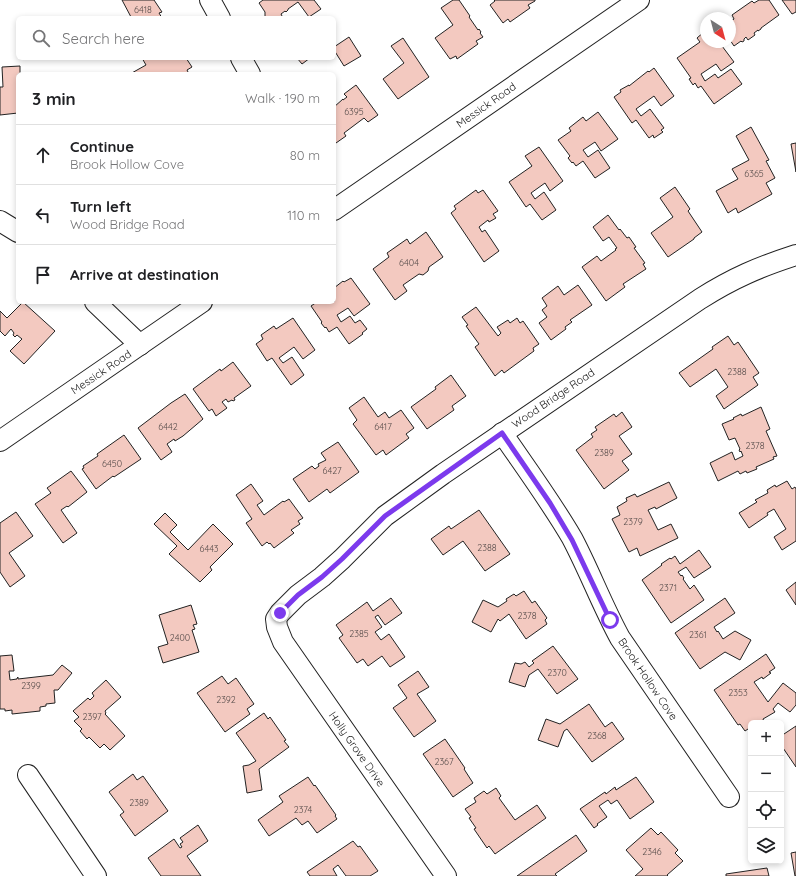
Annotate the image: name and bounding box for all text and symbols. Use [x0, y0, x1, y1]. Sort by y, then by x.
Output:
house number: 6418 [134, 4, 152, 15]
north arrow [700, 12, 736, 48]
search box [16, 16, 336, 60]
icon: search [30, 27, 52, 49]
text: Search here [62, 29, 145, 48]
street label: Messick Road [453, 79, 519, 131]
text: 3 min [32, 88, 76, 109]
text: Walk · 190 m [245, 90, 320, 106]
house number: 6395 [344, 106, 364, 117]
text: Continue [70, 137, 134, 156]
icon: ahead [32, 144, 54, 166]
text: 80 m [290, 147, 320, 163]
text: Brook Hollow Cove [70, 156, 184, 172]
house number: 6365 [744, 168, 764, 179]
text: Turn left [70, 197, 132, 216]
icon: left [32, 204, 54, 226]
text: 110 m [287, 207, 320, 223]
text: Wood Bridge Road [70, 216, 185, 232]
house number: 6404 [399, 257, 419, 268]
icon: arrive [32, 264, 54, 286]
text: Arrive at destination [70, 265, 219, 284]
street label: Messick Road [68, 347, 134, 397]
street label: Wood Bridge Road [509, 365, 597, 431]
house number: 2388 [727, 366, 747, 377]
house number: 6442 [158, 421, 178, 432]
house number: 6417 [374, 421, 392, 432]
house number: 2378 [745, 440, 765, 451]
house number: 2389 [594, 447, 614, 458]
house number: 6450 [102, 458, 122, 469]
house number: 6427 [322, 465, 342, 476]
house number: 2379 [623, 516, 643, 527]
house number: 2388 [477, 542, 497, 553]
house number: 6443 [199, 543, 219, 554]
house number: 2371 [659, 582, 677, 593]
route end [271, 604, 289, 622]
house number: 2378 [517, 610, 537, 621]
route start [601, 611, 619, 629]
house number: 2385 [349, 628, 369, 639]
house number: 2361 [689, 629, 707, 640]
house number: 2400 [170, 632, 190, 643]
street label: Brook Hollow Cove [615, 635, 681, 723]
house number: 2370 [547, 667, 567, 678]
house number: 2399 [21, 680, 41, 691]
house number: 2353 [728, 687, 748, 698]
house number: 2392 [216, 694, 236, 705]
street label: Holly Grove Drive [326, 709, 388, 789]
house number: 2397 [82, 711, 102, 722]
map controls [748, 720, 784, 864]
button: + [748, 720, 784, 756]
house number: 2368 [587, 730, 607, 741]
house number: 2367 [434, 756, 454, 767]
button: − [748, 756, 784, 792]
button: locate [748, 792, 784, 828]
house number: 2389 [129, 797, 149, 808]
house number: 2374 [294, 804, 313, 815]
button: layers [748, 828, 784, 864]
house number: 2346 [642, 846, 662, 857]

